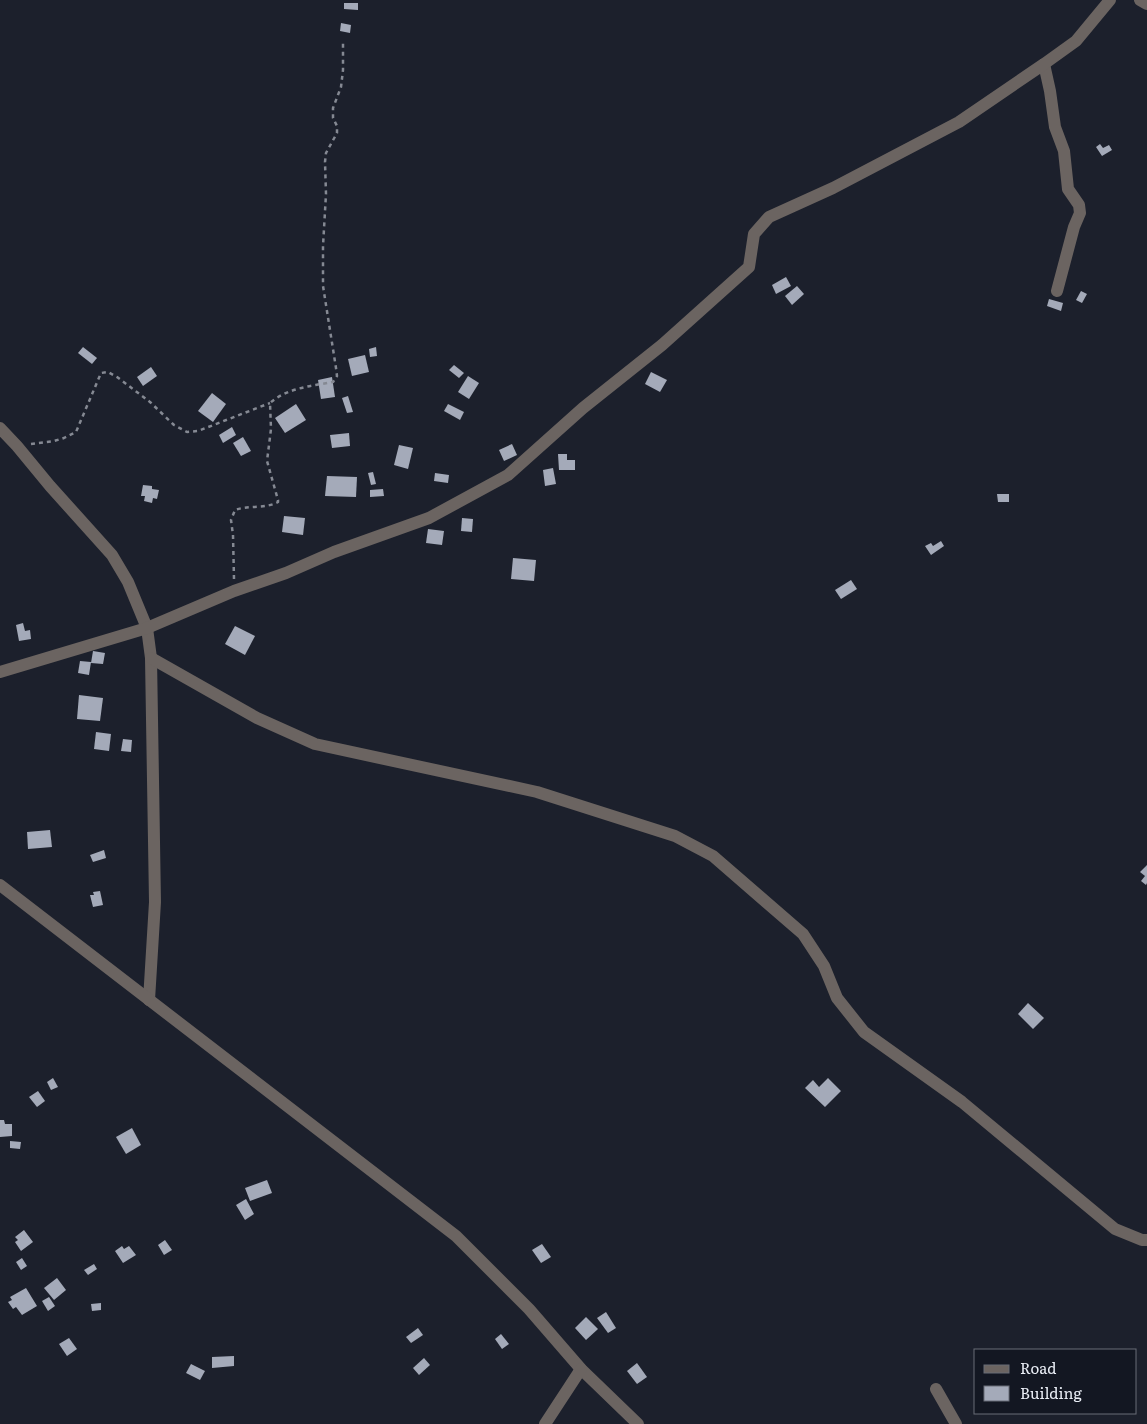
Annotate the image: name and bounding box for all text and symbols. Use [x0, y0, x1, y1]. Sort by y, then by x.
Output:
legend [974, 1349, 1137, 1414]
text: Road [1020, 1356, 1056, 1379]
text: Building [1020, 1381, 1082, 1404]

